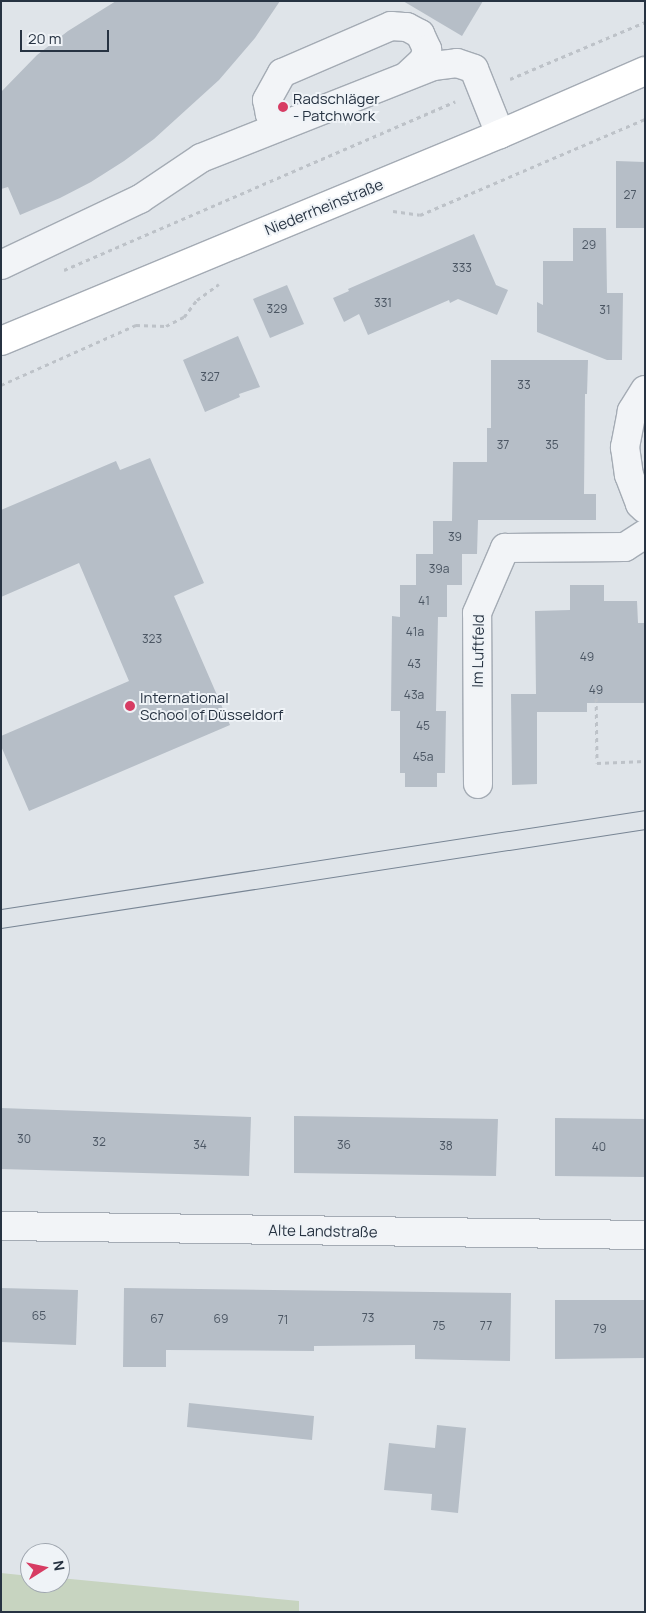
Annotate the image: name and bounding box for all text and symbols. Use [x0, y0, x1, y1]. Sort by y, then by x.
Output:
scale bar [22, 20, 111, 52]
text: 20 m [28, 28, 61, 49]
place label: Radschläger - Patchwork [293, 89, 380, 124]
marker: Radschläger - Patchwork [277, 101, 289, 113]
street label: Niederrheinstraße [262, 175, 386, 239]
house number: 27 [624, 188, 636, 202]
house number: 29 [582, 238, 596, 252]
house number: 333 [452, 261, 472, 275]
house number: 331 [374, 296, 392, 310]
house number: 329 [267, 302, 287, 316]
house number: 31 [599, 303, 611, 317]
house number: 327 [200, 370, 220, 384]
house number: 33 [517, 378, 531, 392]
house number: 37 [497, 438, 509, 452]
house number: 35 [545, 438, 559, 452]
house number: 39 [448, 530, 462, 544]
house number: 39a [429, 562, 449, 576]
house number: 41 [418, 594, 430, 608]
street label: Im Luftfeld [468, 614, 488, 688]
house number: 41a [406, 625, 424, 639]
house number: 323 [142, 632, 162, 646]
house number: 49 [580, 650, 594, 664]
house number: 43 [407, 657, 421, 671]
house number: 49 [589, 683, 603, 697]
place label: International School of Düsseldorf [140, 688, 283, 723]
house number: 43a [404, 688, 424, 702]
marker: International School of Düsseldorf [124, 700, 136, 712]
house number: 45 [416, 719, 430, 733]
house number: 45a [413, 750, 433, 764]
house number: 30 [17, 1132, 31, 1146]
house number: 32 [92, 1135, 106, 1149]
house number: 34 [193, 1138, 207, 1152]
house number: 36 [337, 1138, 351, 1152]
house number: 38 [439, 1139, 453, 1153]
house number: 40 [592, 1140, 606, 1154]
street label: Alte Landstraße [268, 1221, 378, 1241]
house number: 65 [32, 1309, 46, 1323]
house number: 73 [362, 1311, 374, 1325]
house number: 67 [150, 1312, 164, 1326]
house number: 69 [214, 1312, 228, 1326]
house number: 71 [278, 1313, 288, 1327]
house number: 75 [433, 1319, 445, 1333]
house number: 77 [480, 1319, 492, 1333]
house number: 79 [593, 1322, 607, 1336]
north arrow [20, 1543, 70, 1593]
text: N [49, 1559, 70, 1572]

